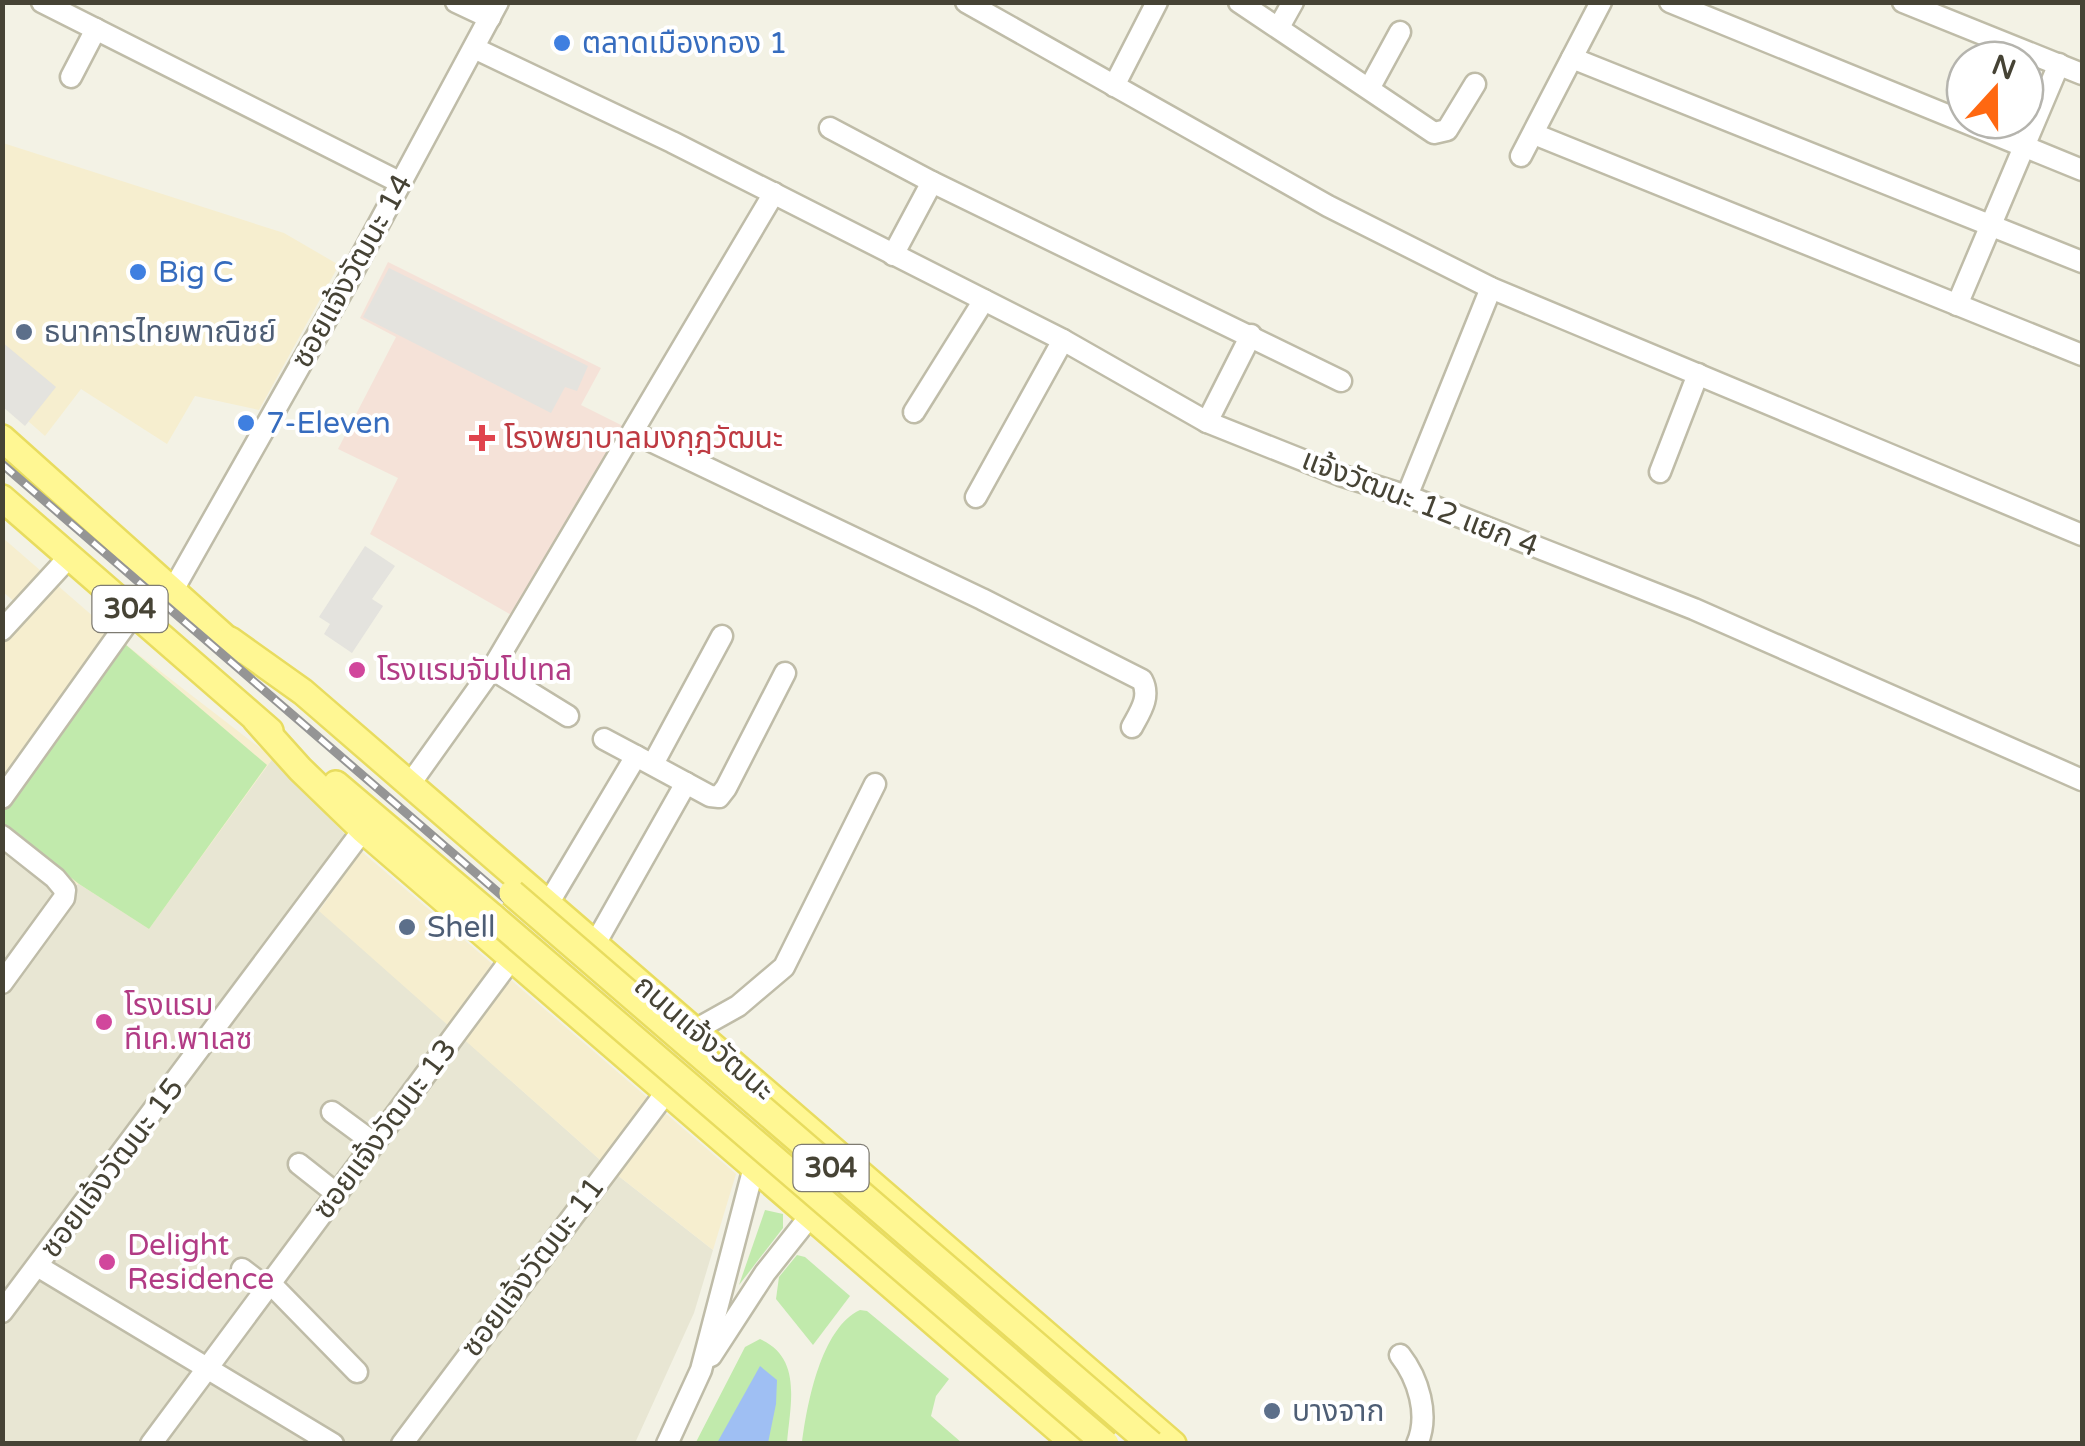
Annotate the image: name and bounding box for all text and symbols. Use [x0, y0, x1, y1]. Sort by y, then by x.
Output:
place label: ตลาดเมืองทอง 1 [582, 25, 788, 62]
marker: ตลาดเมืองทอง 1 [551, 32, 573, 54]
north arrow [1945, 40, 2045, 140]
text: N [1987, 48, 2020, 87]
street label: ซอยแจ้งวัฒนะ 14 [284, 168, 420, 374]
place label: Big C [158, 254, 234, 291]
marker: Big C [127, 261, 149, 283]
place label: ธนาคารไทยพาณิชย์ [44, 314, 276, 351]
marker: ธนาคารไทยพาณิชย์ [13, 321, 35, 343]
place label: 7-Eleven [266, 405, 391, 442]
marker: 7-Eleven [235, 412, 257, 434]
place label: โรงพยาบาลมงกุฎวัฒนะ [504, 420, 783, 457]
marker: โรงพยาบาลมงกุฎวัฒนะ [469, 425, 495, 451]
street label: แจ้งวัฒนะ 12 แยก 4 [1296, 441, 1544, 565]
road number: 304 [92, 586, 168, 632]
place label: โรงแรมจัมโปเทล [377, 652, 572, 689]
marker: โรงแรมจัมโปเทล [346, 659, 368, 681]
place label: Shell [427, 909, 495, 946]
marker: Shell [396, 916, 418, 938]
street label: ถนนแจ้งวัฒนะ [626, 967, 782, 1109]
place label: โรงแรม ทีเค.พาเลซ [124, 987, 252, 1058]
marker: โรงแรม ทีเค.พาเลซ [93, 1011, 115, 1033]
street label: ซอยแจ้งวัฒนะ 13 [305, 1032, 465, 1226]
street label: ซอยแจ้งวัฒนะ 15 [32, 1071, 192, 1265]
road number: 304 [794, 1145, 868, 1191]
street label: ซอยแจ้งวัฒนะ 11 [453, 1170, 613, 1364]
place label: Delight Residence [127, 1227, 274, 1298]
marker: Delight Residence [96, 1251, 118, 1273]
place label: บางจาก [1292, 1393, 1385, 1430]
marker: บางจาก [1261, 1400, 1283, 1422]

